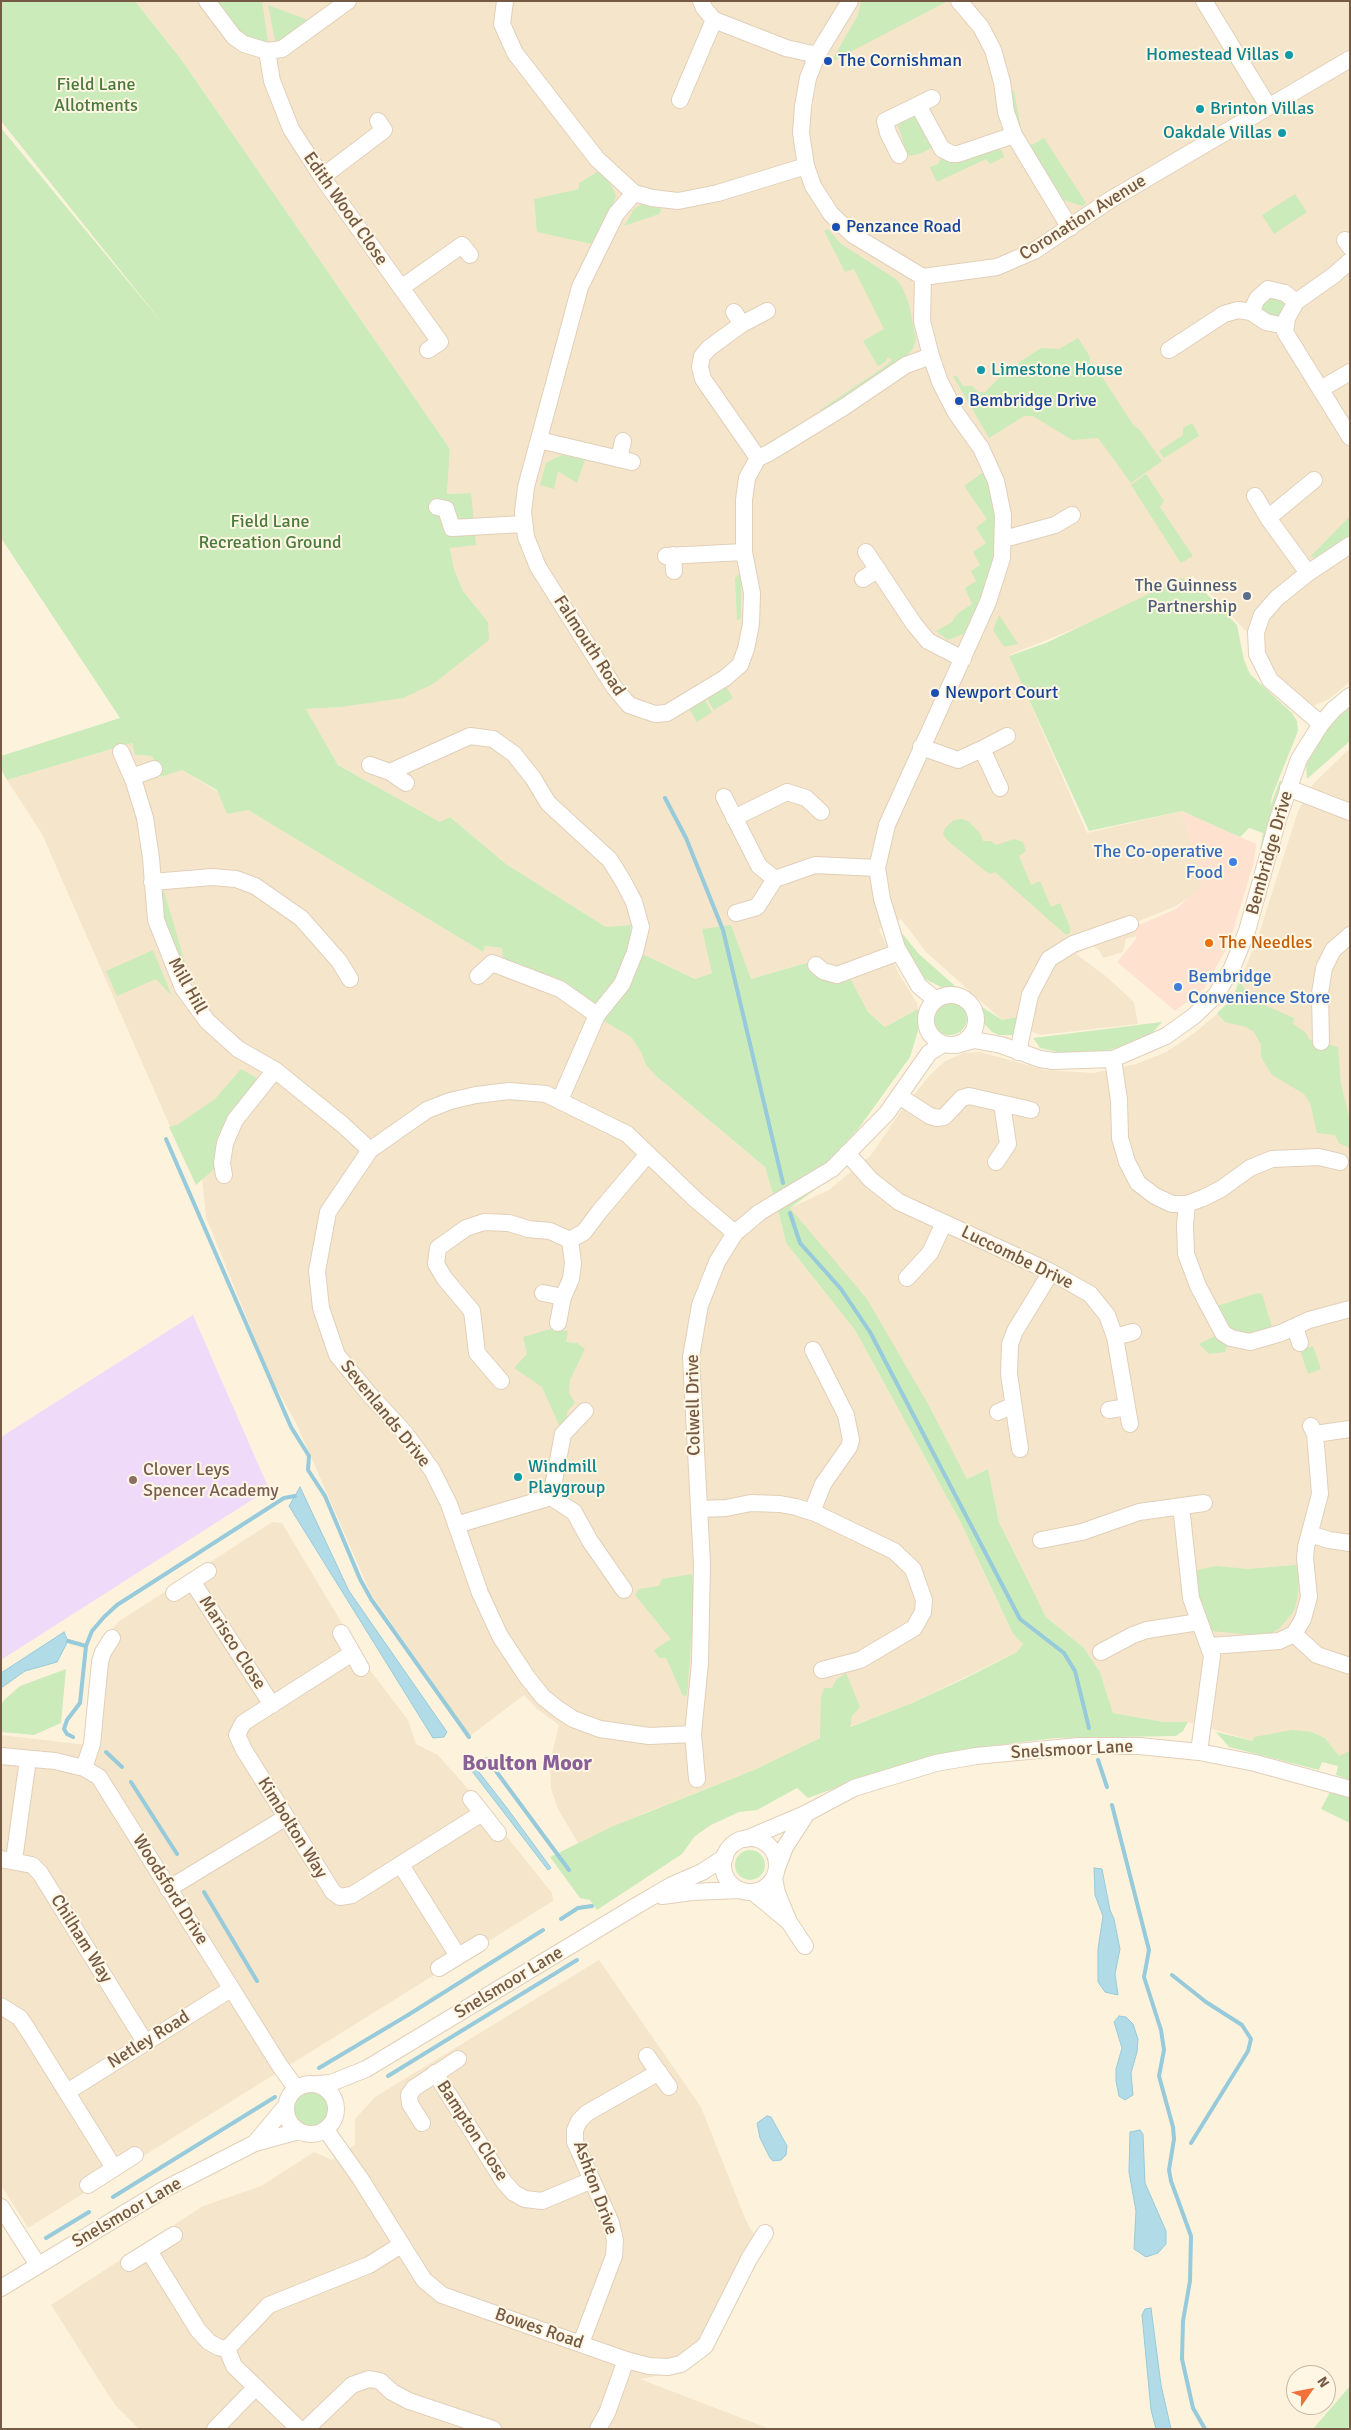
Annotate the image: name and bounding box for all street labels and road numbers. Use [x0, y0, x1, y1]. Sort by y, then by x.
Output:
street label: Edith Wood Close [298, 148, 392, 270]
street label: Coronation Avenue [1016, 170, 1150, 266]
street label: Falmouth Road [549, 592, 629, 700]
street label: Bembridge Drive [1242, 789, 1298, 917]
street label: Mill Hill [163, 954, 211, 1018]
street label: Luccombe Drive [957, 1222, 1077, 1294]
street label: Colwell Drive [682, 1354, 706, 1456]
street label: Sevenlands Drive [335, 1356, 435, 1472]
street label: Marisco Close [194, 1592, 270, 1694]
street label: Snelsmoor Lane [1010, 1736, 1134, 1764]
street label: Kimbolton Way [252, 1774, 332, 1882]
street label: Woodsford Drive [127, 1831, 213, 1949]
street label: Chilham Way [45, 1891, 117, 1987]
street label: Snelsmoor Lane [451, 1942, 567, 2024]
street label: Netley Road [104, 2006, 194, 2074]
street label: Bampton Close [432, 2077, 512, 2185]
street label: Ashton Drive [568, 2138, 622, 2238]
street label: Snelsmoor Lane [68, 2173, 186, 2253]
street label: Bowes Road [492, 2304, 586, 2354]

